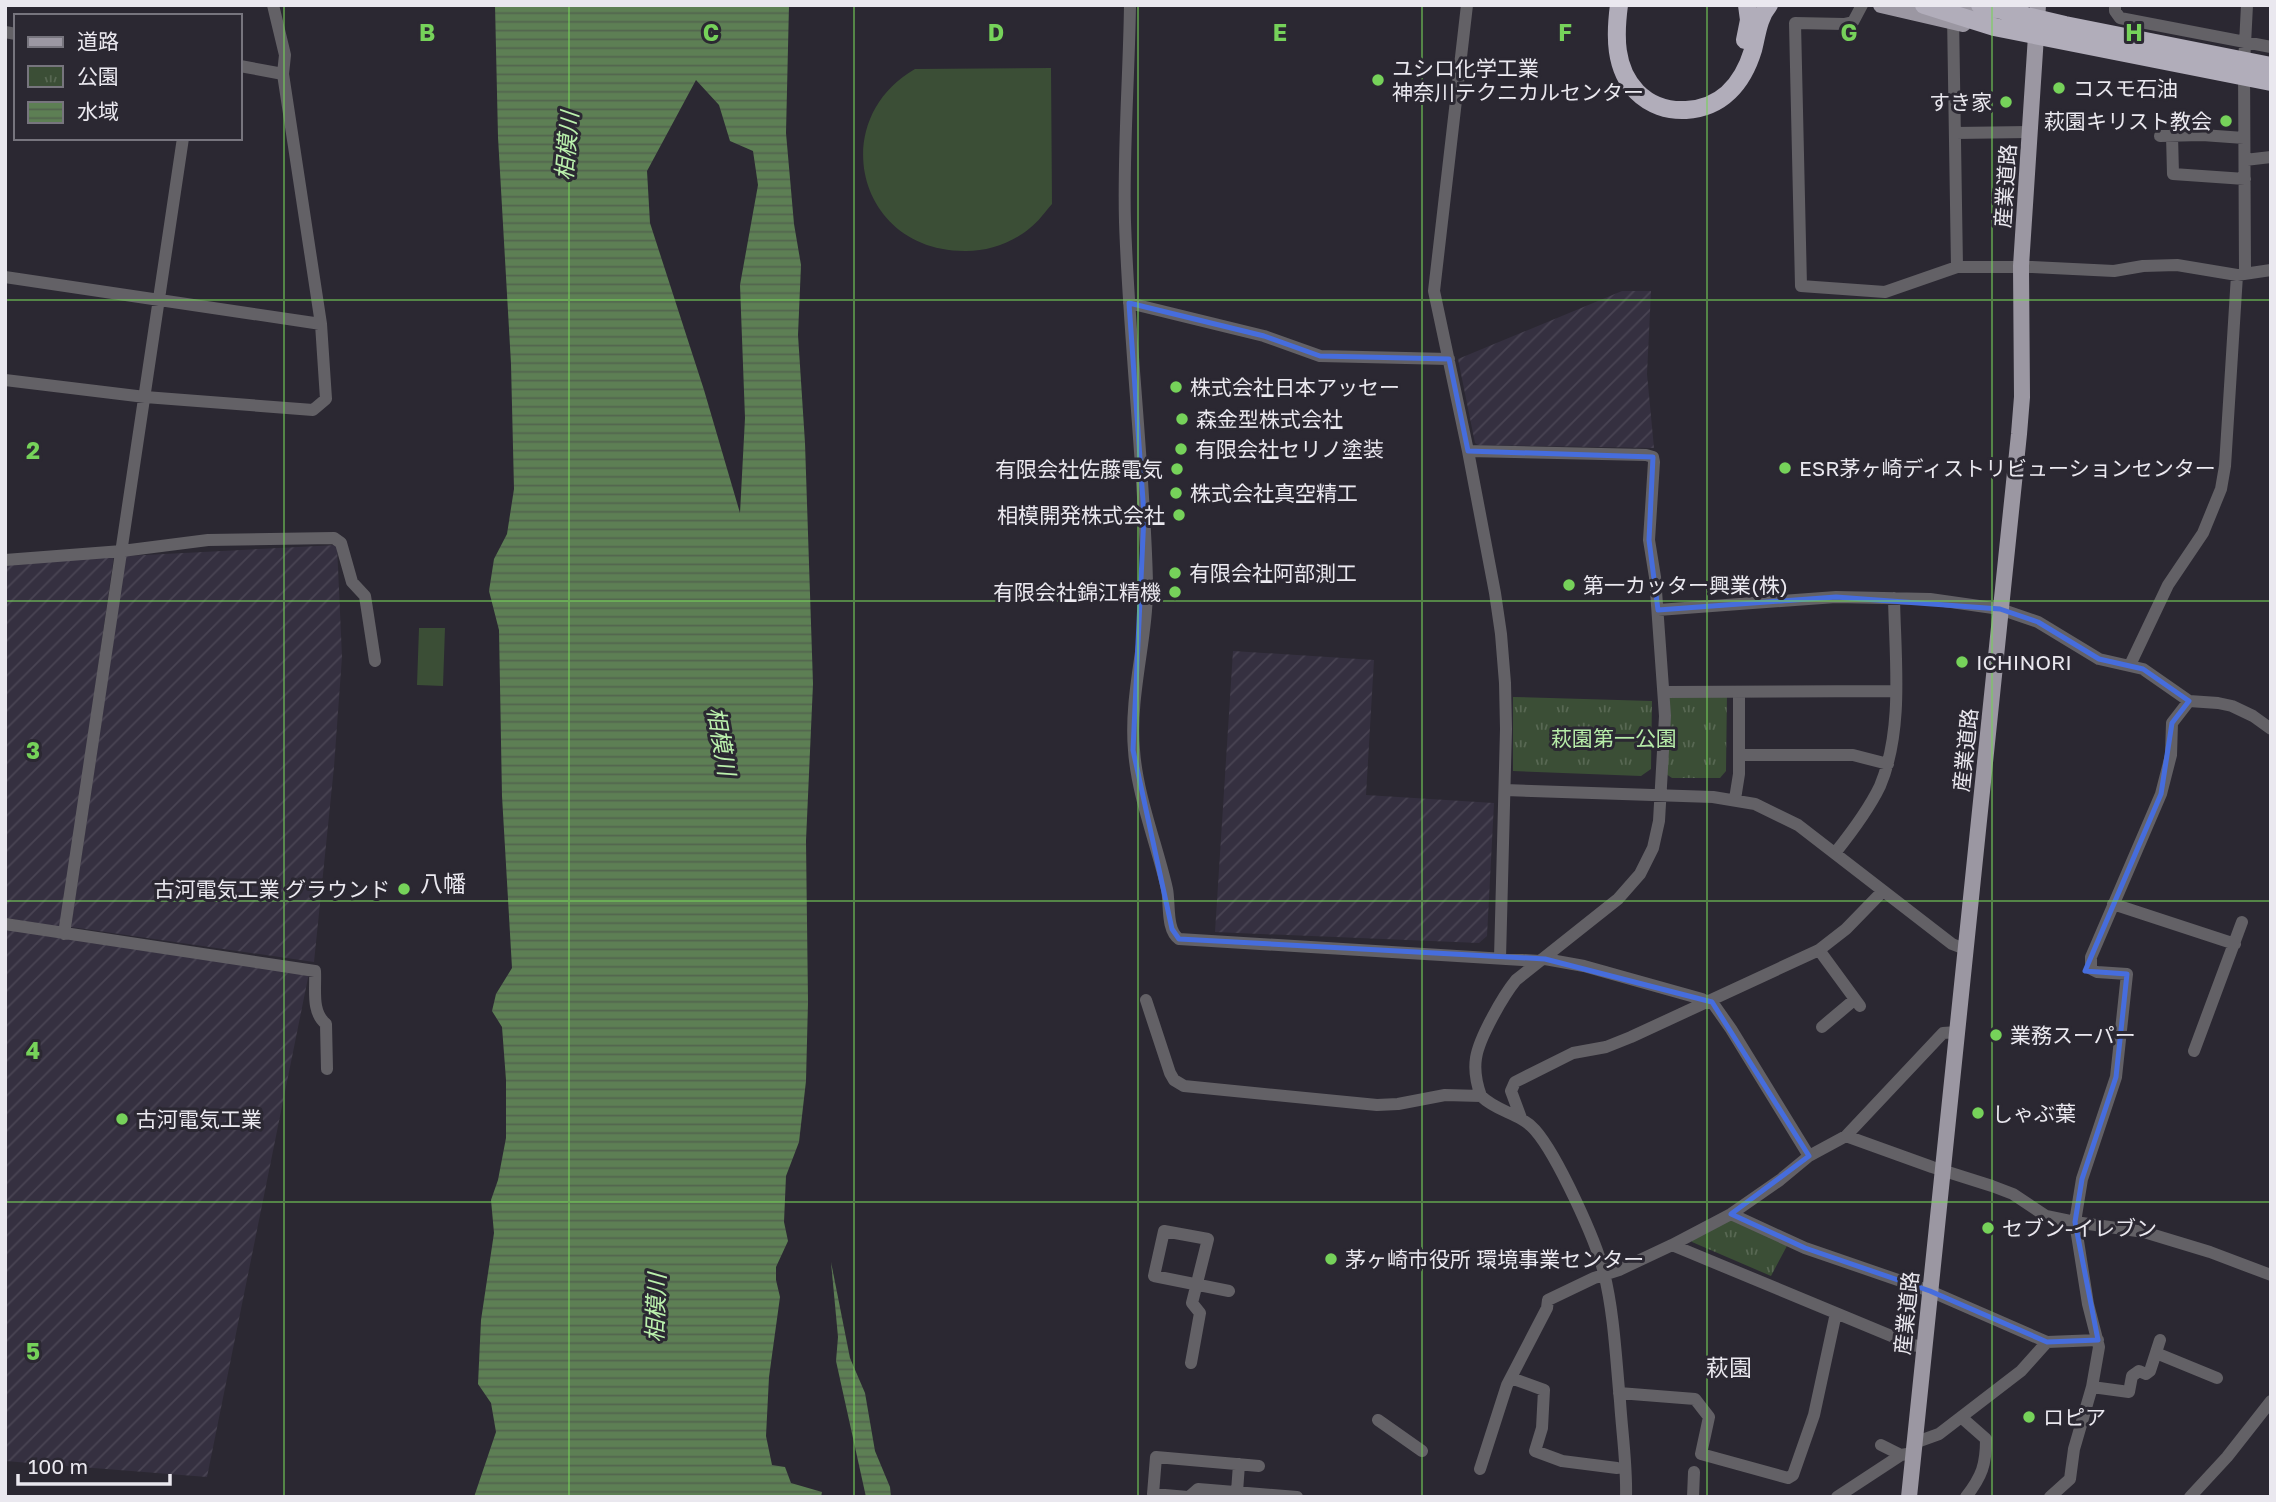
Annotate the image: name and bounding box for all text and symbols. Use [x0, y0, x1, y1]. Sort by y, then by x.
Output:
legend [14, 14, 242, 140]
text: B [419, 18, 435, 46]
text: C [703, 18, 719, 46]
text: D [988, 18, 1004, 46]
text: E [1273, 18, 1287, 46]
text: F [1558, 18, 1572, 46]
text: G [1841, 18, 1857, 46]
text: H [2125, 18, 2143, 46]
text: 道路 [77, 28, 119, 54]
place label: ユシロ化学工業 神奈川テクニカルセンター [1392, 55, 1644, 105]
text: 公園 [77, 63, 119, 89]
marker: ユシロ化学工業 神奈川テクニカルセンター [1370, 72, 1386, 88]
place label: コスモ石油 [2073, 75, 2178, 101]
marker: コスモ石油 [2051, 80, 2067, 96]
place label: すき家 [1929, 89, 1992, 115]
marker: すき家 [1998, 94, 2014, 110]
text: 水域 [77, 98, 119, 124]
water label: 相模川 [549, 107, 583, 182]
place label: 萩園キリスト教会 [2044, 108, 2212, 134]
marker: 萩園キリスト教会 [2218, 113, 2234, 129]
street label: 産業道路 [1989, 143, 2021, 229]
place label: 株式会社日本アッセー [1190, 374, 1400, 400]
marker: 株式会社日本アッセー [1168, 379, 1184, 395]
place label: 森金型株式会社 [1196, 406, 1343, 432]
marker: 森金型株式会社 [1174, 411, 1190, 427]
text: 2 [26, 436, 40, 464]
place label: 有限会社セリノ塗装 [1195, 436, 1384, 462]
marker: 有限会社セリノ塗装 [1173, 441, 1189, 457]
place label: ESR茅ヶ崎ディストリビューションセンター [1799, 455, 2216, 481]
place label: 有限会社佐藤電気 [995, 456, 1163, 482]
marker: ESR茅ヶ崎ディストリビューションセンター [1777, 460, 1793, 476]
marker: 有限会社佐藤電気 [1169, 461, 1185, 477]
place label: 株式会社真空精工 [1190, 480, 1358, 506]
marker: 株式会社真空精工 [1168, 485, 1184, 501]
place label: 相模開発株式会社 [997, 502, 1165, 528]
marker: 相模開発株式会社 [1171, 507, 1187, 523]
place label: 有限会社阿部測工 [1189, 560, 1357, 586]
marker: 有限会社阿部測工 [1167, 565, 1183, 581]
place label: 第一カッター興業(株) [1583, 572, 1788, 598]
marker: 第一カッター興業(株) [1561, 577, 1577, 593]
place label: 有限会社錦江精機 [993, 579, 1161, 605]
marker: 有限会社錦江精機 [1167, 584, 1183, 600]
place label: ICHINORI [1976, 649, 2072, 675]
marker: ICHINORI [1954, 654, 1970, 670]
water label: 相模川 [702, 705, 742, 780]
street label: 産業道路 [1948, 707, 1982, 793]
park label: 萩園第一公園 [1551, 725, 1677, 751]
text: 3 [26, 736, 40, 764]
district label: 八幡 [420, 869, 466, 897]
place label: 古河電気工業 グラウンド [154, 876, 390, 902]
marker: 古河電気工業 グラウンド [396, 881, 412, 897]
place label: 業務スーパー [2010, 1022, 2136, 1048]
marker: 業務スーパー [1988, 1027, 2004, 1043]
text: 4 [26, 1036, 40, 1064]
place label: しゃぶ葉 [1992, 1100, 2076, 1126]
marker: しゃぶ葉 [1970, 1105, 1986, 1121]
place label: 古河電気工業 [136, 1106, 262, 1132]
marker: 古河電気工業 [114, 1111, 130, 1127]
place label: セブン-イレブン [2002, 1215, 2157, 1241]
marker: セブン-イレブン [1980, 1220, 1996, 1236]
place label: 茅ヶ崎市役所 環境事業センター [1345, 1246, 1644, 1272]
marker: 茅ヶ崎市役所 環境事業センター [1323, 1251, 1339, 1267]
water label: 相模川 [640, 1270, 670, 1343]
street label: 産業道路 [1889, 1270, 1923, 1356]
text: 5 [26, 1337, 40, 1365]
district label: 萩園 [1706, 1353, 1752, 1381]
place label: ロピア [2043, 1404, 2106, 1430]
marker: ロピア [2021, 1409, 2037, 1425]
scale bar [18, 1442, 170, 1486]
text: 100 m [28, 1453, 88, 1479]

